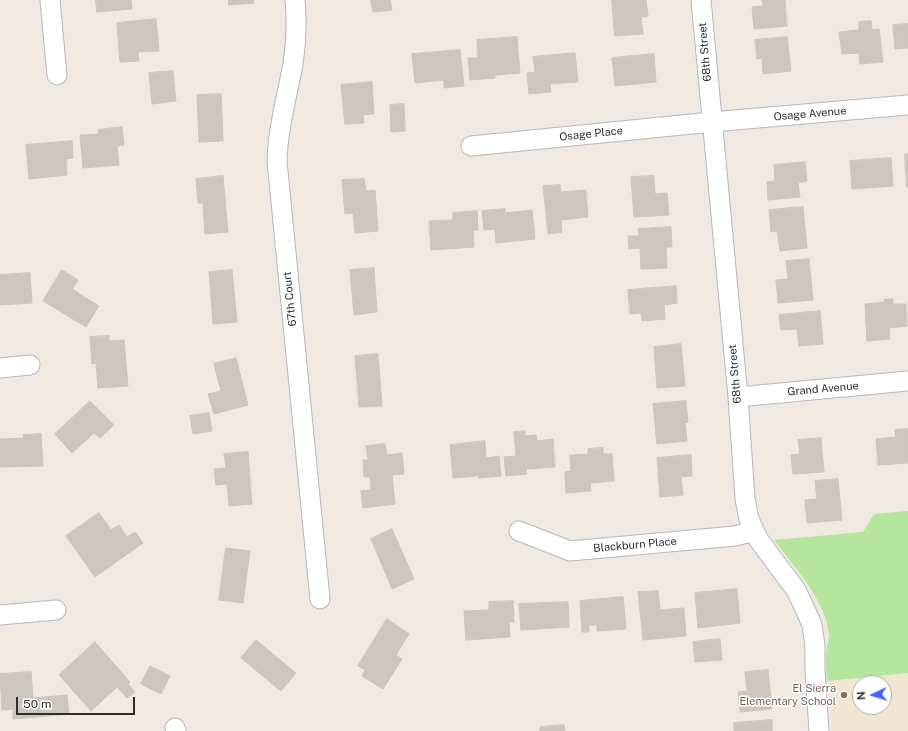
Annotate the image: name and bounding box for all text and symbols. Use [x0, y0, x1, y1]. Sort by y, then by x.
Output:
street label: 68th Street [696, 22, 714, 82]
street label: Osage Avenue [773, 104, 847, 124]
street label: Osage Place [559, 124, 623, 144]
street label: 67th Court [281, 271, 299, 327]
street label: 68th Street [726, 344, 744, 404]
street label: Grand Avenue [787, 379, 859, 399]
street label: Blackburn Place [593, 535, 677, 555]
north arrow [852, 675, 892, 715]
place label: El Sierra Elementary School [739, 682, 836, 708]
scale bar [18, 689, 137, 715]
marker: El Sierra Elementary School [839, 690, 849, 700]
text: N [855, 691, 867, 700]
text: 50 m [23, 697, 51, 711]

